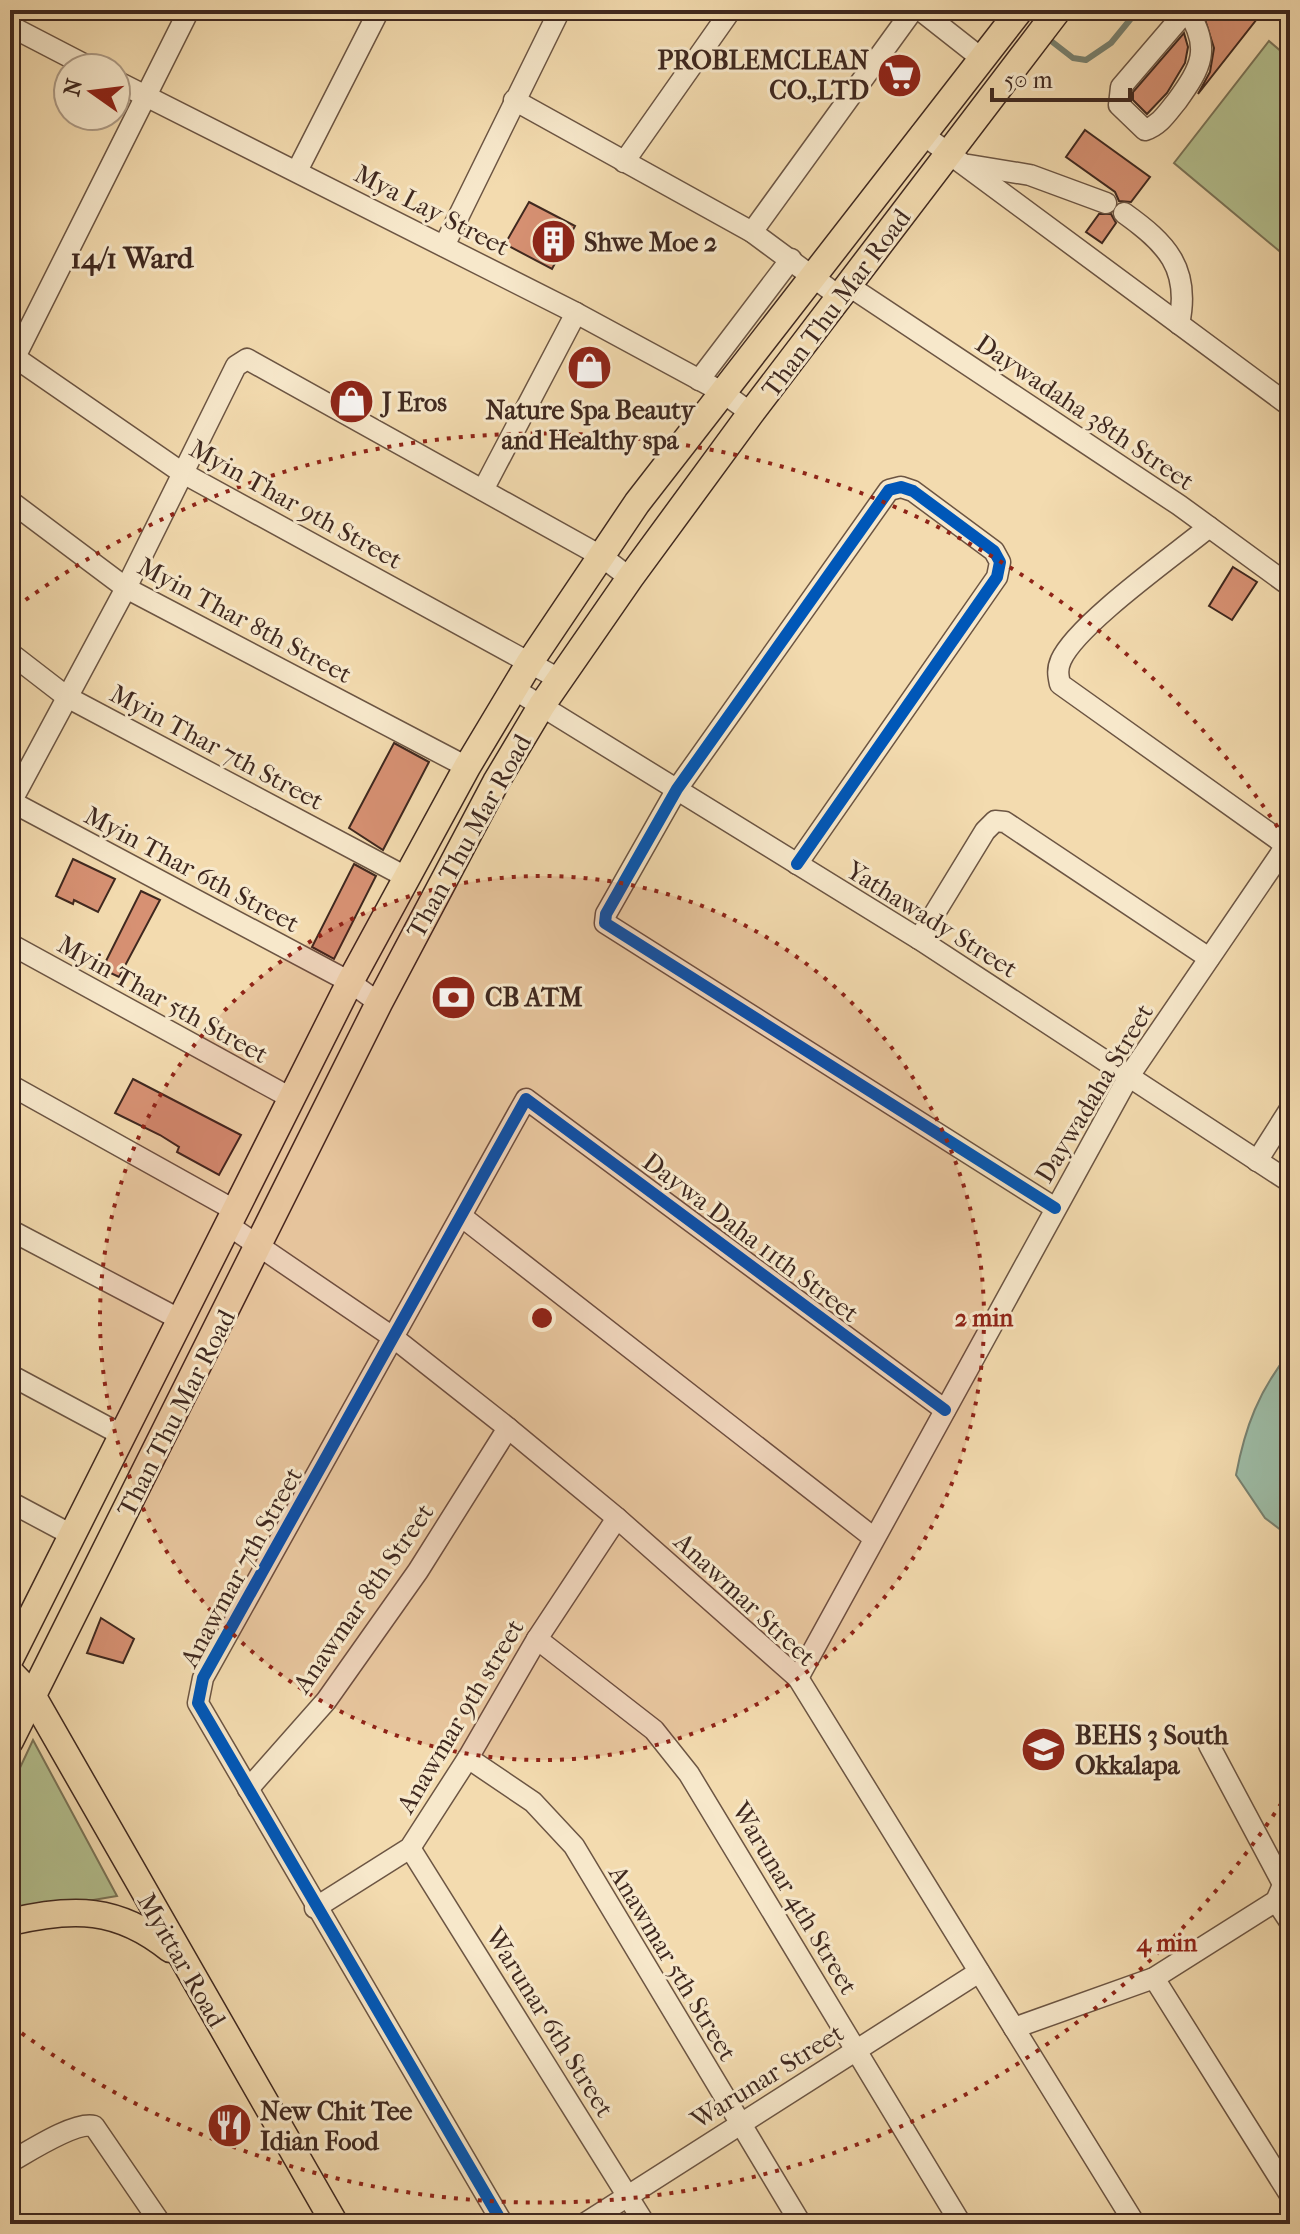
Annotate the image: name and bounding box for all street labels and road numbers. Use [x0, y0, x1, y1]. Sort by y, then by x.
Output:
street label: Mya Lay Street [349, 158, 515, 263]
street label: Than Thu Mar Road [755, 202, 918, 404]
street label: Daywadaha 38th Street [970, 328, 1200, 497]
street label: Myin Thar 9th Street [184, 433, 408, 576]
street label: Myin Thar 8th Street [132, 551, 358, 690]
street label: Myin Thar 7th Street [105, 678, 329, 817]
street label: Than Thu Mar Road [401, 728, 539, 944]
street label: Myin Thar 6th Street [79, 800, 305, 940]
street label: Yathawady Street [840, 854, 1024, 985]
street label: Myin Thar 5th Street [52, 929, 274, 1071]
street label: Daywadaha Street [1029, 997, 1160, 1188]
street label: Daywa Daha 11th Street [636, 1146, 865, 1329]
street label: Than Thu Mar Road [111, 1304, 242, 1522]
street label: Anawmar 7th Street [173, 1461, 310, 1673]
street label: Anawmar 8th Street [286, 1497, 441, 1700]
street label: Anawmar Street [667, 1525, 822, 1673]
street label: Anawmar 9th street [390, 1613, 531, 1820]
street label: Warunar 4th Street [724, 1796, 865, 2001]
street label: Anawmar 5th Street [602, 1859, 743, 2067]
street label: Myittar Road [131, 1888, 233, 2034]
street label: Warunar 6th Street [478, 1921, 621, 2123]
street label: Warunar Street [684, 2017, 850, 2136]

